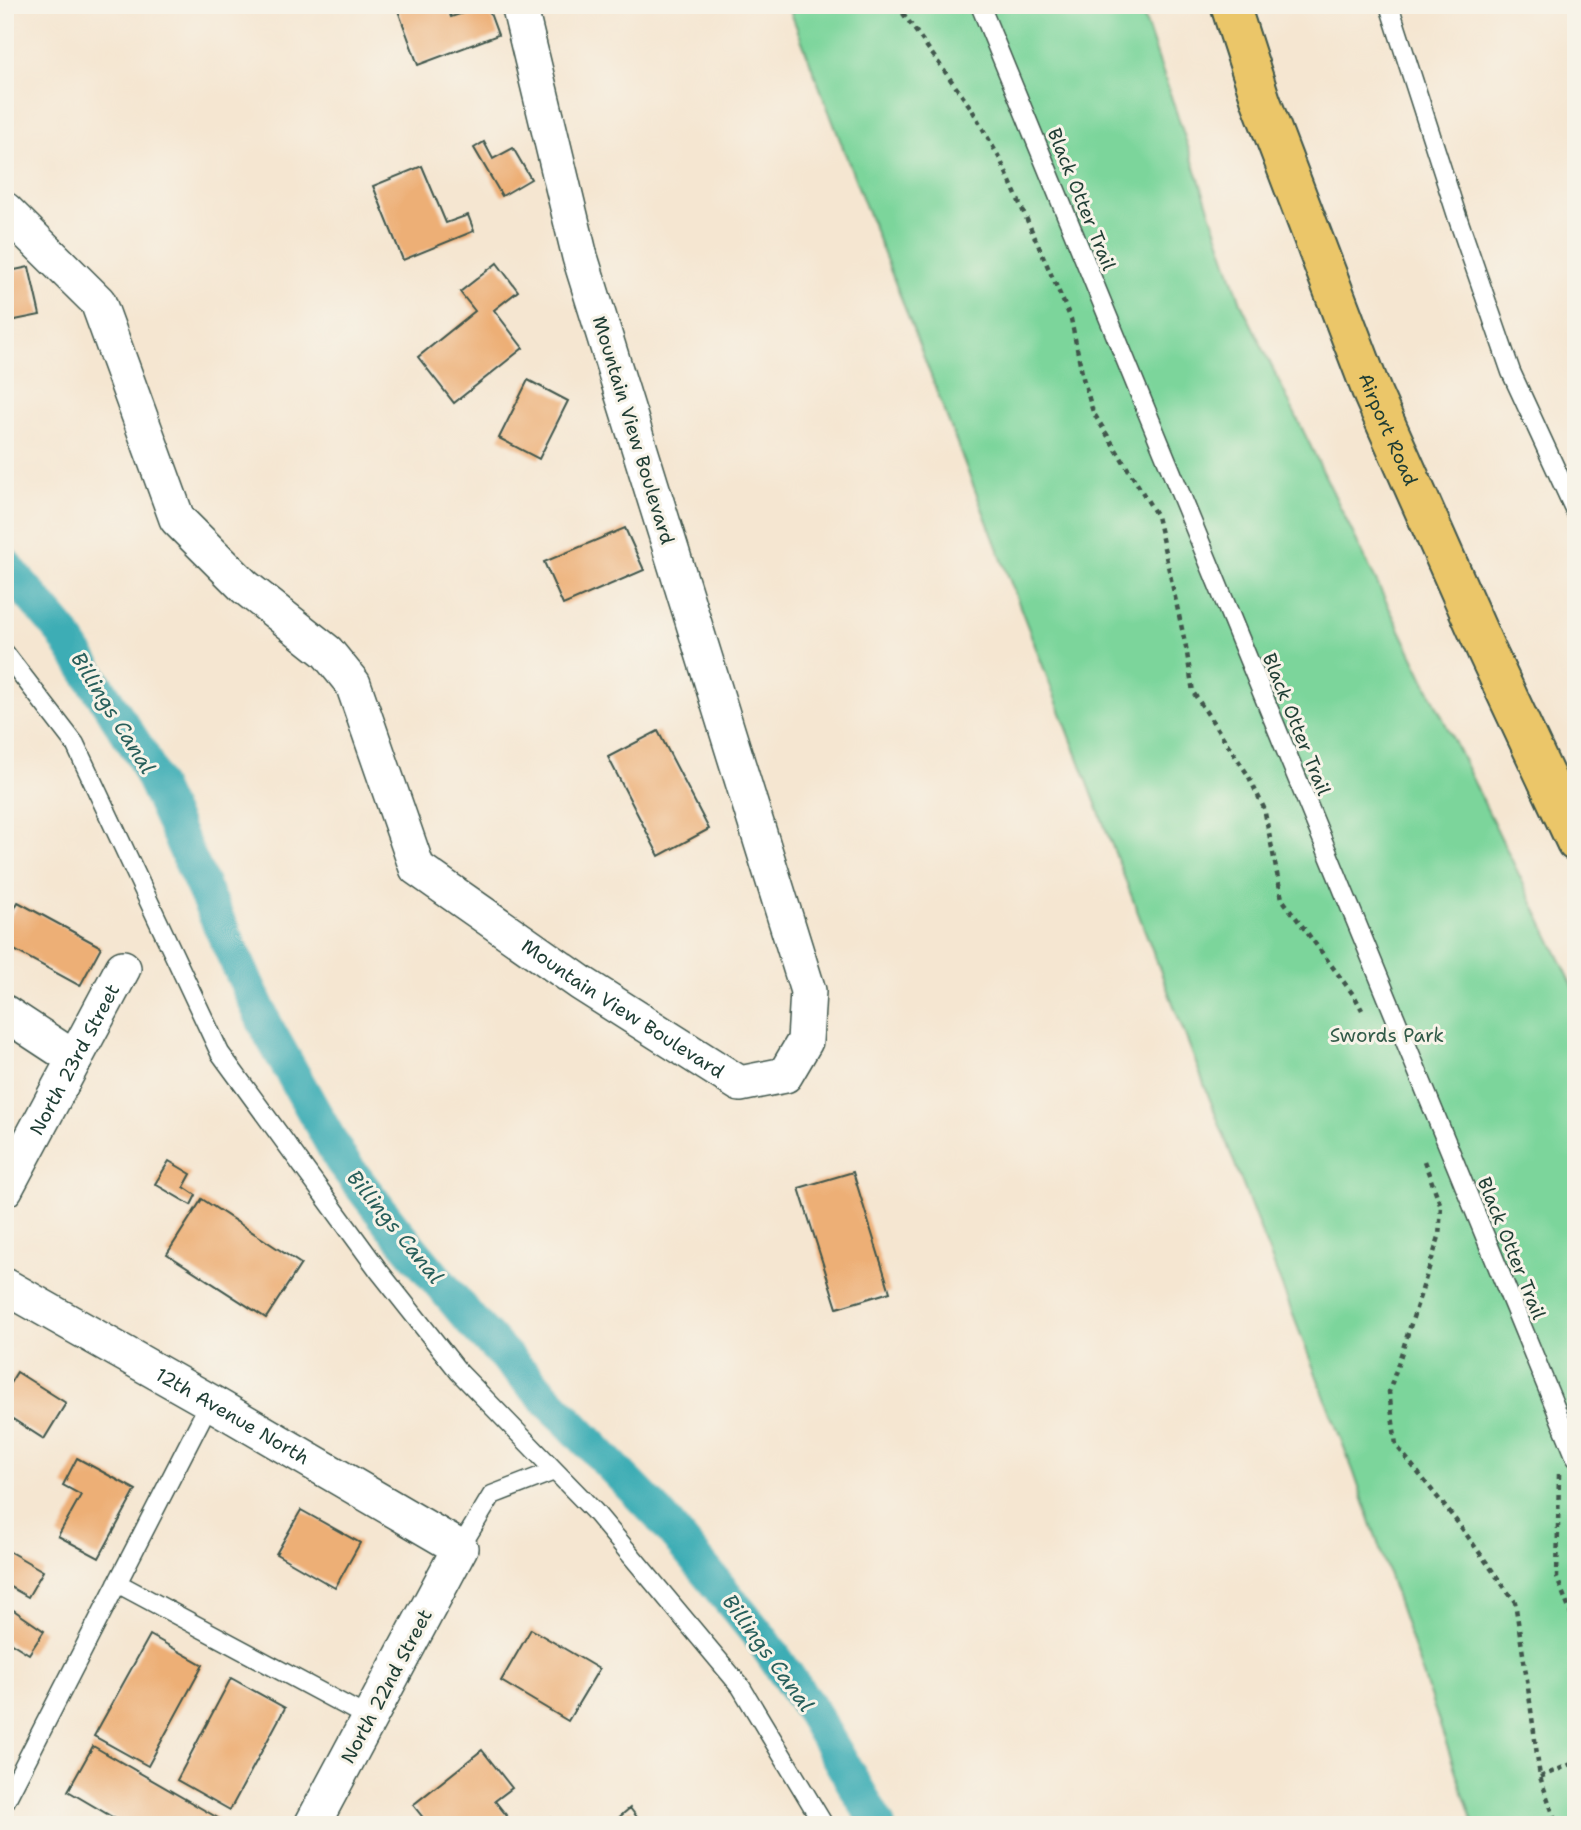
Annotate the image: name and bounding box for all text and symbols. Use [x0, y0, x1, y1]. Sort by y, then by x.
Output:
street label: Black Otter Trail [1042, 124, 1122, 274]
street label: Mountain View Boulevard [587, 313, 680, 547]
street label: Airport Road [1353, 370, 1424, 490]
water label: Billings Canal [64, 647, 162, 779]
street label: Black Otter Trail [1257, 649, 1337, 799]
street label: Mountain View Boulevard [517, 933, 729, 1084]
street label: North 23rd Street [24, 980, 125, 1140]
park label: Swords Park [1330, 1023, 1444, 1048]
water label: Billings Canal [340, 1164, 450, 1290]
street label: Black Otter Trail [1472, 1173, 1552, 1323]
street label: 12th Avenue North [151, 1362, 314, 1470]
water label: Billings Canal [716, 1589, 820, 1717]
street label: North 22nd Street [335, 1605, 438, 1768]

